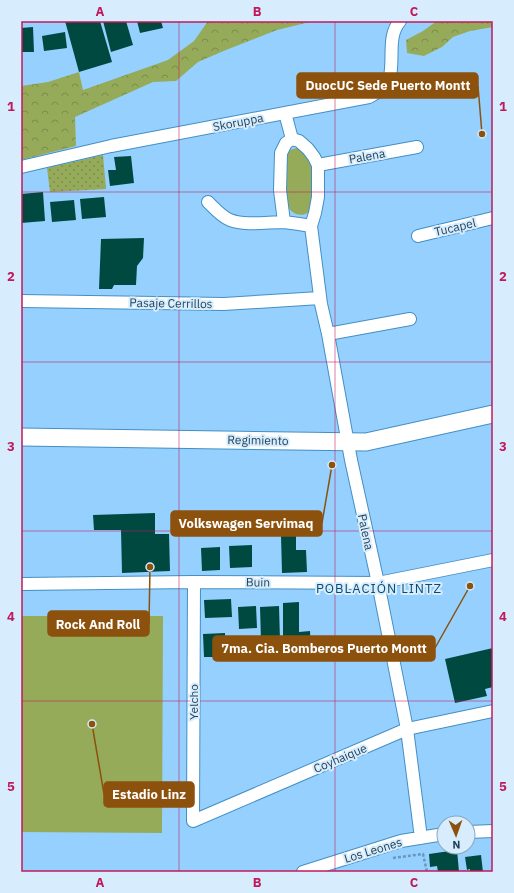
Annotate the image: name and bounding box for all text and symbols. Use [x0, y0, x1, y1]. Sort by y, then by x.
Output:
text: A [96, 3, 105, 20]
text: B [253, 3, 262, 20]
text: C [410, 3, 419, 20]
callout: DuocUC Sede Puerto Montt [297, 73, 478, 98]
text: DuocUC Sede Puerto Montt [306, 77, 470, 94]
text: 1 [7, 98, 15, 115]
text: 1 [499, 98, 507, 115]
street label: Skoruppa [211, 110, 265, 134]
street label: Palena [348, 145, 387, 167]
street label: Tucapel [433, 215, 477, 239]
text: 2 [7, 268, 15, 285]
text: 2 [499, 268, 507, 285]
street label: Pasaje Cerrillos [129, 295, 213, 311]
street label: Regimiento [227, 432, 289, 448]
text: 3 [7, 438, 15, 455]
text: 3 [499, 438, 507, 455]
callout: Volkswagen Servimaq [171, 511, 322, 536]
street label: Palena [355, 513, 377, 552]
text: Volkswagen Servimaq [179, 515, 313, 532]
street label: Buin [246, 574, 270, 590]
district label: POBLACIÓN LINTZ [316, 580, 442, 597]
text: 4 [7, 608, 15, 625]
text: 4 [499, 608, 507, 625]
callout: Rock And Roll [48, 611, 149, 636]
text: Rock And Roll [56, 616, 140, 633]
callout: 7ma. Cia. Bomberos Puerto Montt [213, 636, 435, 661]
text: 7ma. Cia. Bomberos Puerto Montt [221, 640, 427, 657]
street label: Yelcho [186, 684, 201, 720]
street label: Coyhaique [311, 740, 369, 776]
text: 5 [7, 778, 15, 795]
text: 5 [499, 778, 507, 795]
callout: Estadio Linz [104, 782, 194, 807]
text: Estadio Linz [112, 786, 186, 803]
north arrow [436, 815, 476, 855]
street label: Los Leones [342, 834, 404, 866]
text: N [452, 838, 461, 852]
text: A [96, 874, 105, 891]
text: B [253, 874, 262, 891]
text: C [410, 874, 419, 891]

